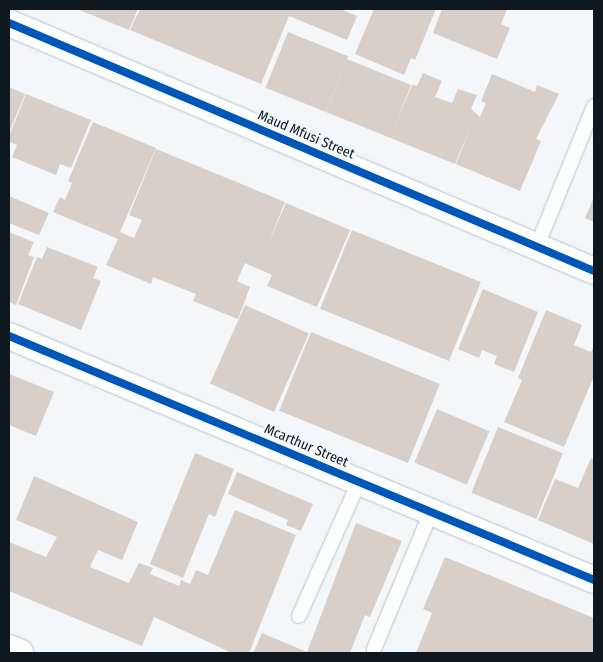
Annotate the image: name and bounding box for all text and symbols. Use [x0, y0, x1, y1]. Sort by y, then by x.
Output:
street label: Maud Mfusi Street [255, 107, 357, 163]
street label: Mcarthur Street [262, 421, 350, 471]

